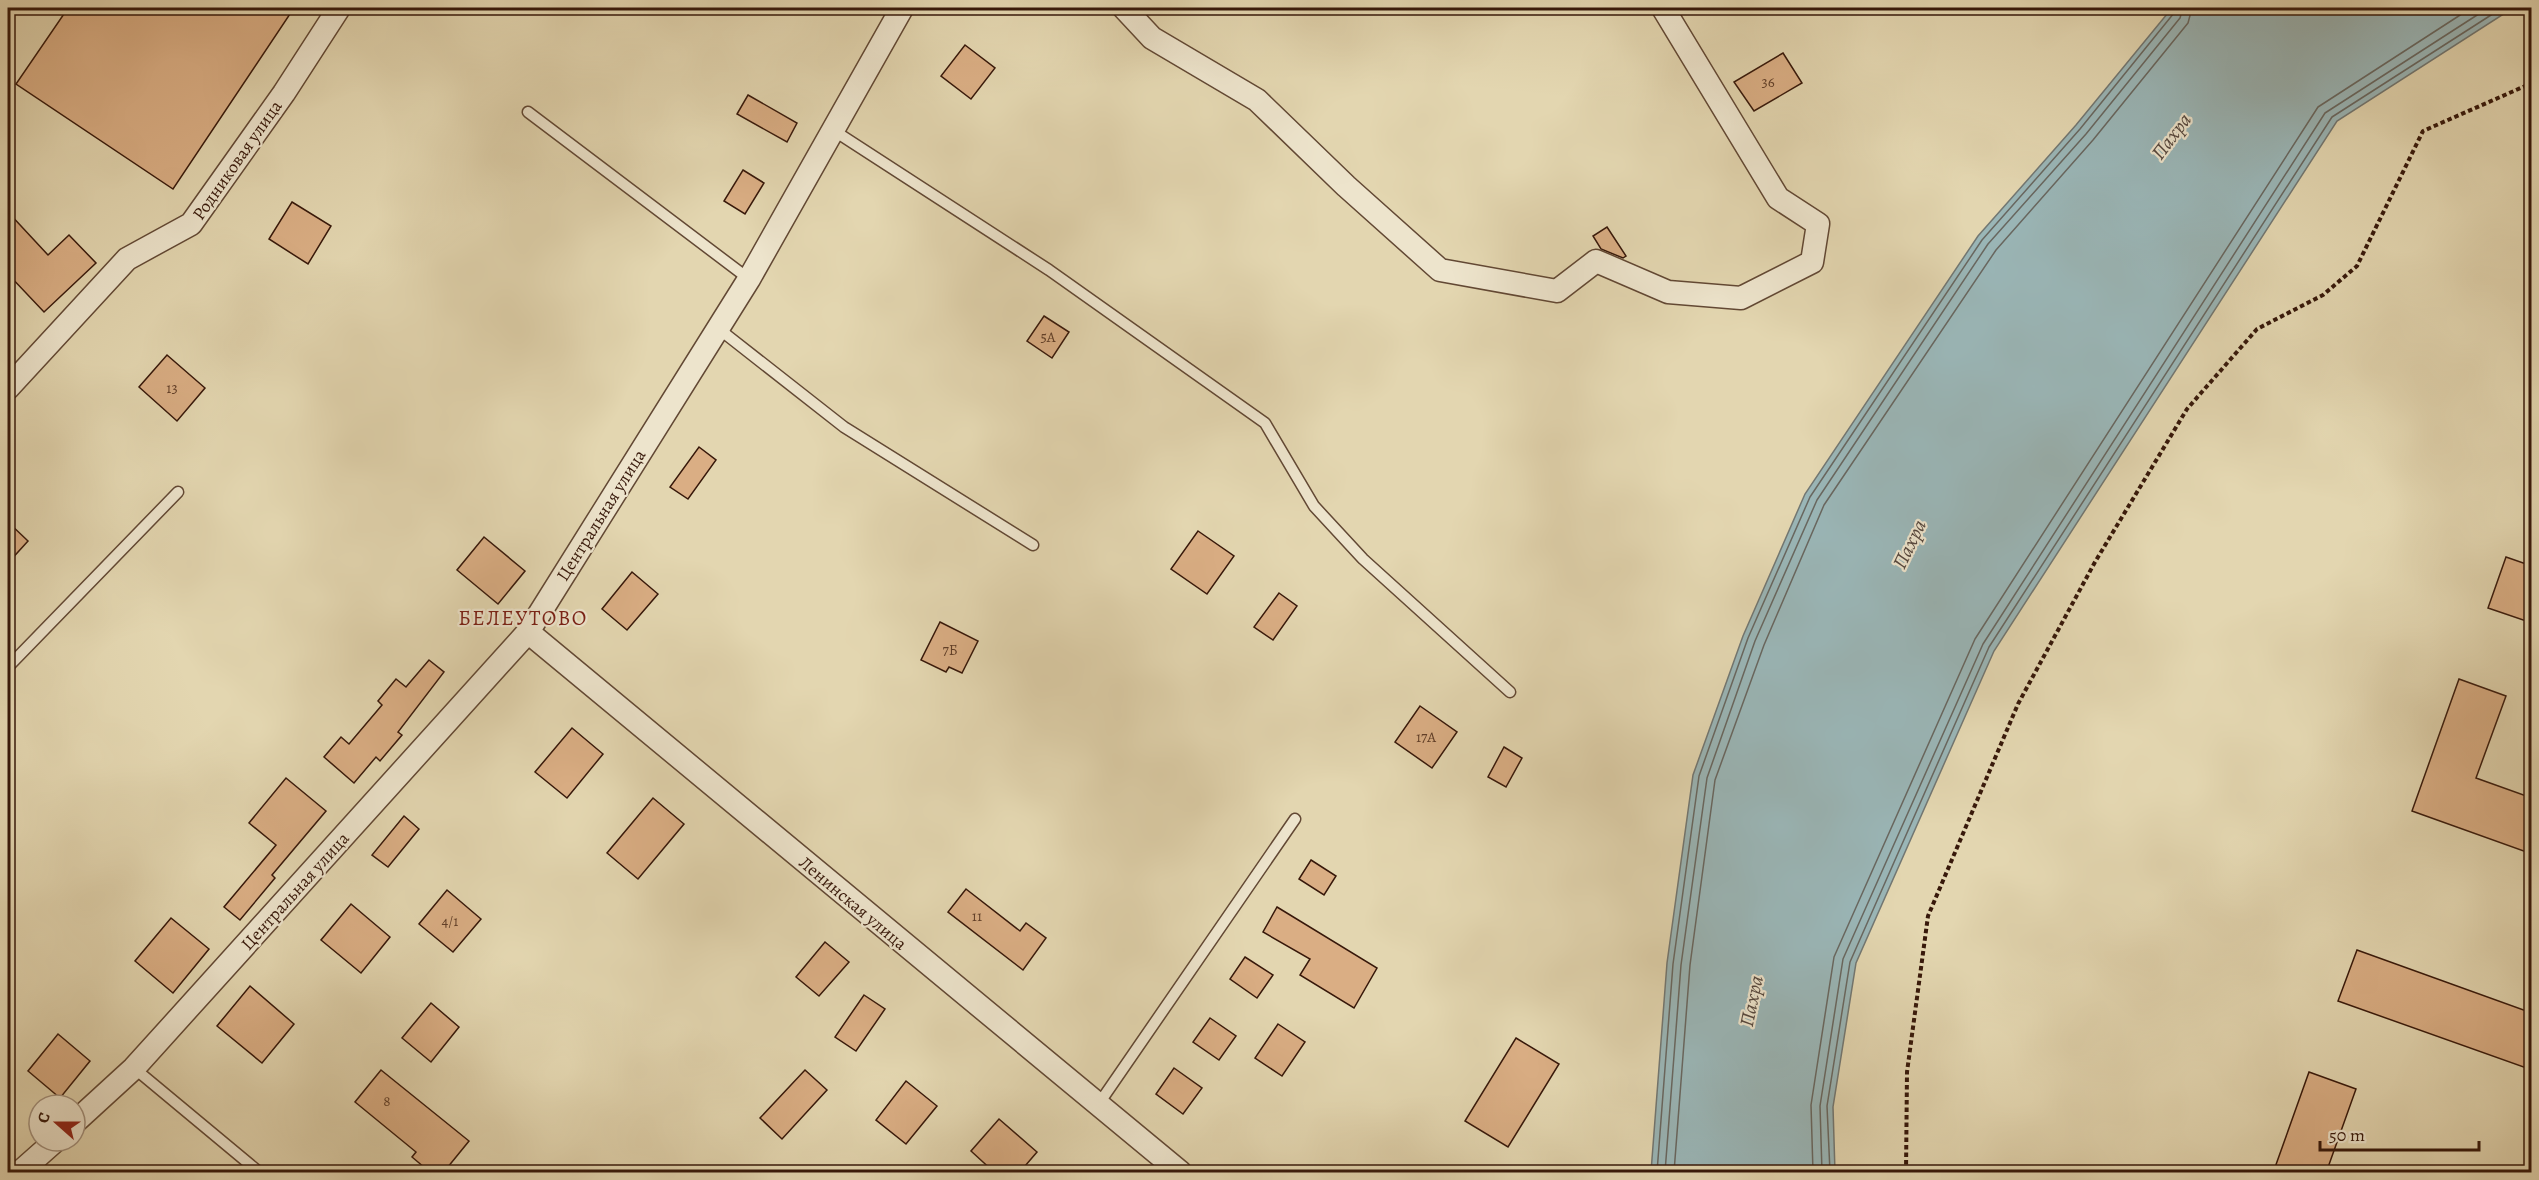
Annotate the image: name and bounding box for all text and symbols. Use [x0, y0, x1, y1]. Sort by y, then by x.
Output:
house number: 36 [1761, 72, 1775, 92]
street label: Родниковая улица [187, 95, 288, 225]
water label: Пахра [2145, 108, 2198, 165]
house number: 5А [1040, 327, 1056, 347]
house number: 13 [166, 378, 178, 398]
street label: Центральная улица [551, 444, 652, 585]
water label: Пахра [1886, 515, 1933, 573]
district label: БЕЛЕУТОВО [458, 604, 588, 632]
house number: 7Б [942, 640, 958, 660]
house number: 17А [1416, 727, 1436, 747]
street label: Центральная улица [236, 826, 355, 955]
street label: Ленинская улица [794, 851, 913, 956]
house number: 11 [972, 906, 982, 926]
house number: 4/1 [442, 911, 458, 931]
water label: Пахра [1733, 973, 1770, 1029]
house number: 8 [383, 1091, 391, 1111]
north arrow [27, 1093, 87, 1153]
text: С [32, 1109, 56, 1127]
scale bar [2320, 1114, 2479, 1152]
text: 50 m [2329, 1123, 2365, 1147]

